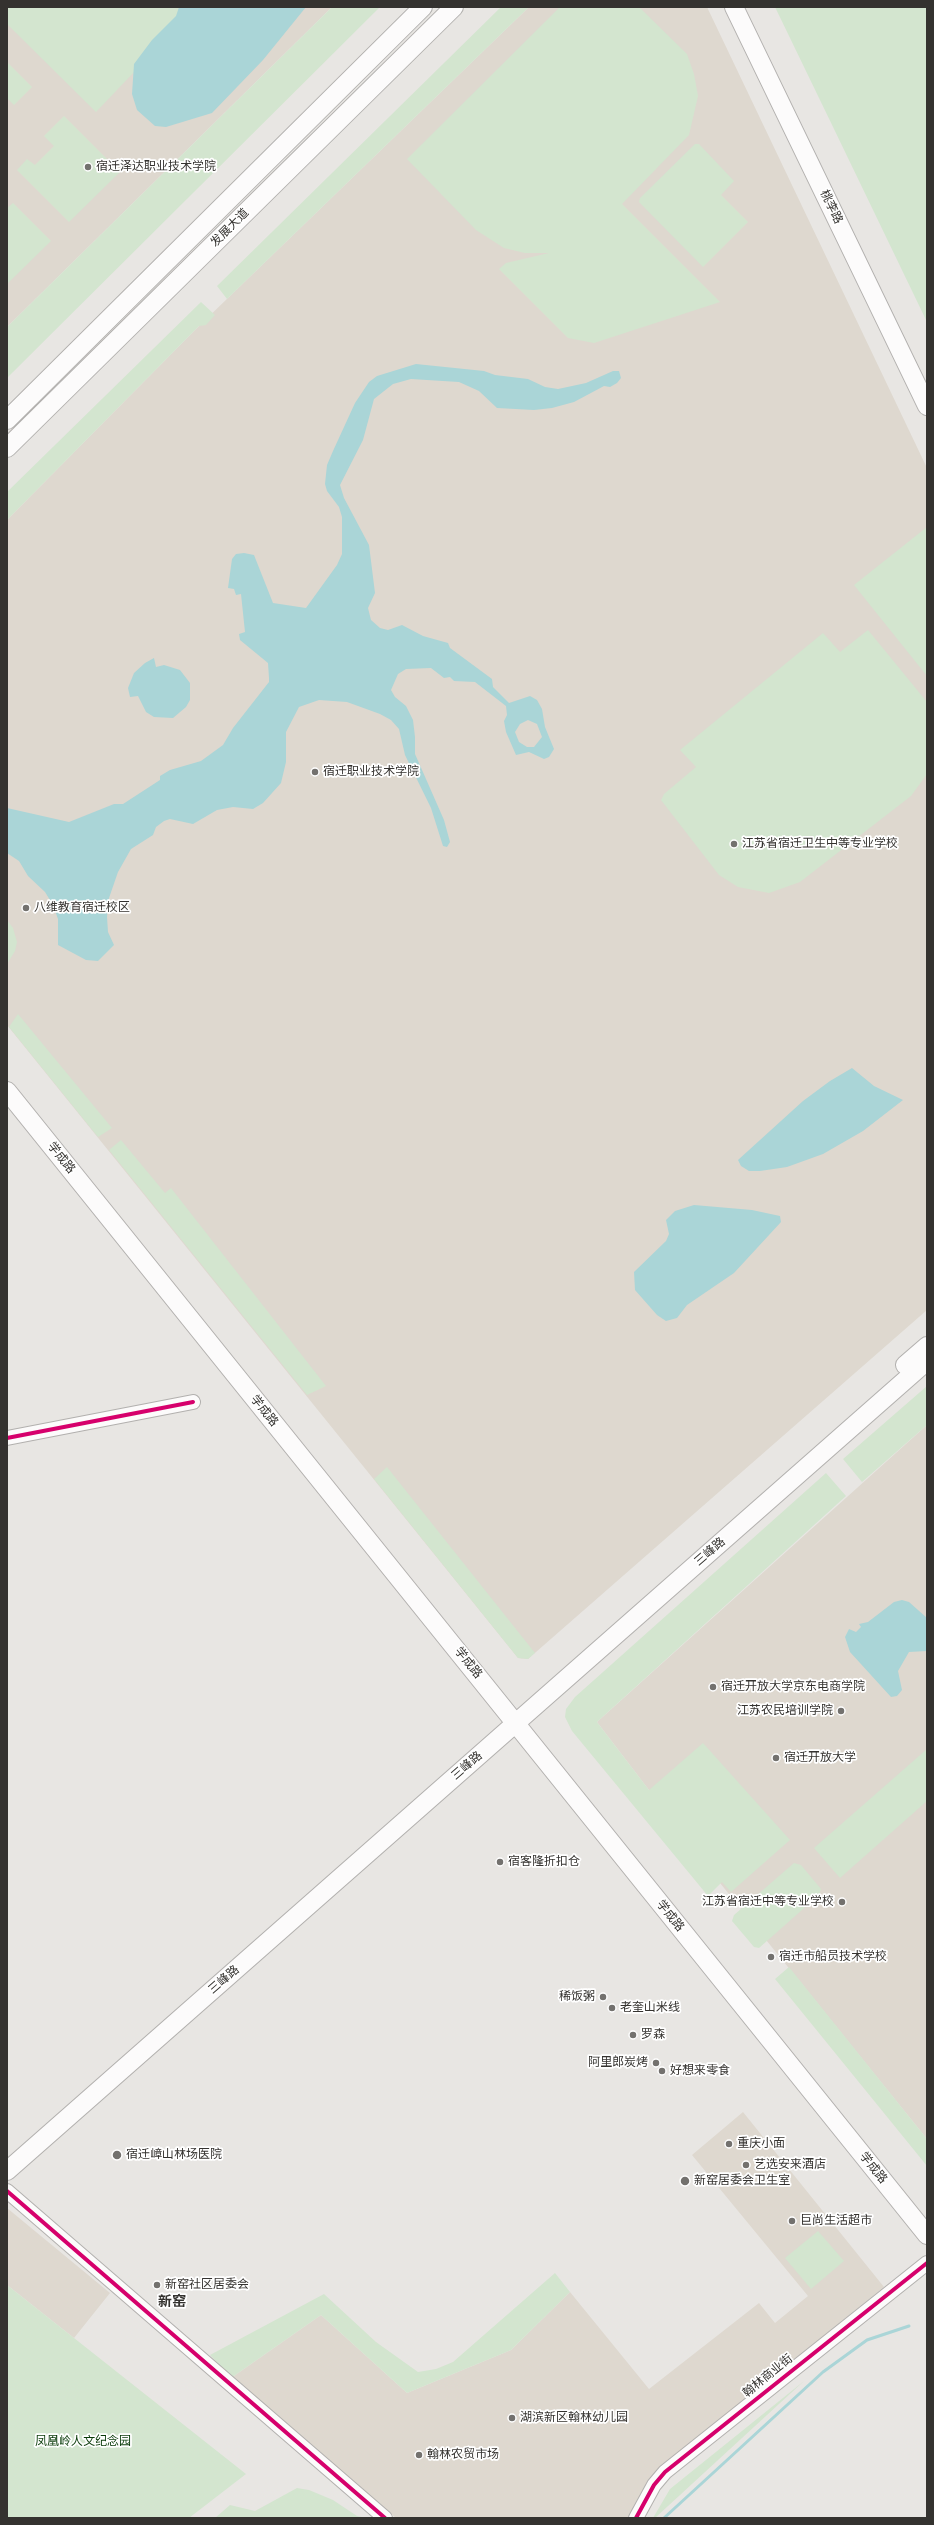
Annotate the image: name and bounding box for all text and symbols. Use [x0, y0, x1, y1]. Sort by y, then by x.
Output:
place label: 宿迁泽达职业技术学院 [96, 160, 216, 174]
marker: 宿迁泽达职业技术学院 [83, 162, 93, 172]
street label: 桃李路 [817, 188, 845, 226]
street label: 发展大道 [208, 206, 252, 250]
place label: 宿迁职业技术学院 [323, 765, 419, 779]
marker: 宿迁职业技术学院 [310, 767, 320, 777]
place label: 江苏省宿迁卫生中等专业学校 [742, 837, 898, 851]
marker: 江苏省宿迁卫生中等专业学校 [729, 839, 739, 849]
place label: 八维教育宿迁校区 [34, 901, 130, 915]
marker: 八维教育宿迁校区 [21, 903, 31, 913]
street label: 学成路 [44, 1139, 78, 1177]
street label: 学成路 [247, 1392, 281, 1430]
street label: 三峰路 [692, 1535, 728, 1569]
street label: 学成路 [451, 1644, 485, 1682]
place label: 宿迁开放大学京东电商学院 [721, 1680, 865, 1694]
marker: 宿迁开放大学京东电商学院 [708, 1682, 718, 1692]
place label: 江苏农民培训学院 [737, 1704, 833, 1718]
marker: 江苏农民培训学院 [836, 1706, 846, 1716]
street label: 三峰路 [449, 1749, 485, 1783]
place label: 宿迁开放大学 [784, 1751, 856, 1765]
marker: 宿迁开放大学 [771, 1753, 781, 1763]
place label: 宿客隆折扣仓 [508, 1855, 580, 1869]
marker: 宿客隆折扣仓 [495, 1857, 505, 1867]
place label: 江苏省宿迁中等专业学校 [702, 1895, 834, 1909]
street label: 学成路 [653, 1897, 687, 1935]
marker: 江苏省宿迁中等专业学校 [837, 1897, 847, 1907]
place label: 宿迁市船员技术学校 [779, 1950, 887, 1964]
marker: 宿迁市船员技术学校 [766, 1952, 776, 1962]
street label: 三峰路 [206, 1963, 242, 1997]
place label: 稀饭粥 [559, 1990, 595, 2004]
marker: 稀饭粥 [598, 1992, 608, 2002]
place label: 老奎山米线 [620, 2001, 680, 2015]
marker: 老奎山米线 [607, 2003, 617, 2013]
place label: 罗森 [641, 2028, 665, 2042]
marker: 罗森 [628, 2030, 638, 2040]
place label: 阿里郎炭烤 [588, 2056, 648, 2070]
marker: 阿里郎炭烤 [651, 2058, 661, 2068]
place label: 好想来零食 [670, 2064, 730, 2078]
marker: 好想来零食 [657, 2066, 667, 2076]
place label: 重庆小面 [737, 2137, 785, 2151]
marker: 重庆小面 [724, 2139, 734, 2149]
place label: 宿迁嶂山林场医院 [126, 2148, 222, 2162]
marker: 宿迁嶂山林场医院 [111, 2149, 123, 2161]
street label: 学成路 [856, 2149, 890, 2187]
place label: 艺选安来酒店 [754, 2158, 826, 2172]
marker: 艺选安来酒店 [741, 2160, 751, 2170]
place label: 新窑居委会卫生室 [694, 2174, 790, 2188]
marker: 新窑居委会卫生室 [679, 2175, 691, 2187]
place label: 巨尚生活超市 [800, 2214, 872, 2228]
marker: 巨尚生活超市 [787, 2216, 797, 2226]
place label: 新窑社区居委会 [165, 2278, 249, 2292]
marker: 新窑社区居委会 [152, 2280, 162, 2290]
district label: 新窑 [158, 2294, 186, 2310]
street label: 翰林商业街 [740, 2352, 796, 2400]
place label: 湖滨新区翰林幼儿园 [520, 2411, 628, 2425]
marker: 湖滨新区翰林幼儿园 [507, 2413, 517, 2423]
park label: 凤凰岭人文纪念园 [35, 2435, 131, 2449]
place label: 翰林农贸市场 [427, 2448, 499, 2462]
marker: 翰林农贸市场 [414, 2450, 424, 2460]

